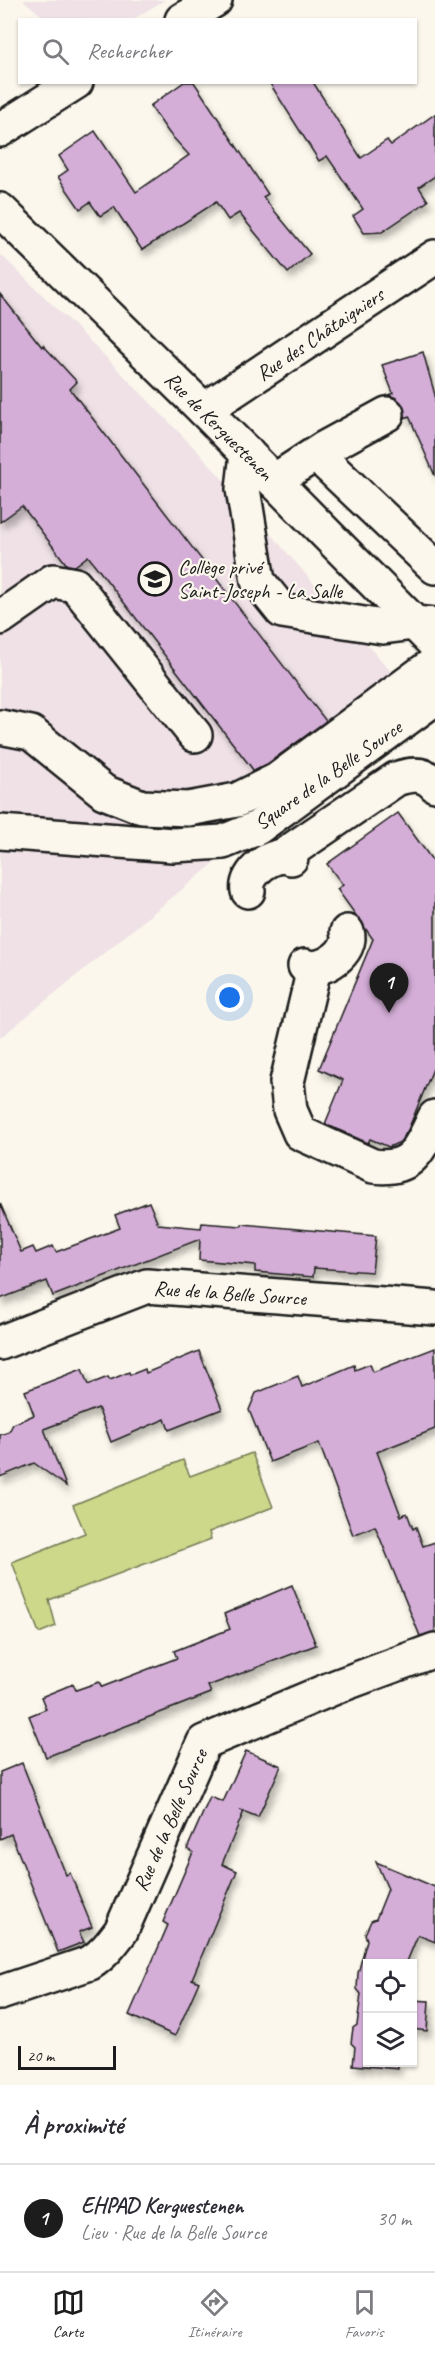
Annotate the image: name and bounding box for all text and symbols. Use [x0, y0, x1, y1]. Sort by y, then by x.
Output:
search box [18, 18, 417, 84]
icon: search [39, 35, 72, 68]
text: Rechercher [87, 37, 171, 65]
street label: Rue des Châtaigniers [251, 281, 390, 386]
street label: Rue de Kerguestenen [159, 366, 279, 486]
place label: Collège privé Saint-Joseph - La Salle [178, 554, 343, 604]
school or university icon: Collège privé Saint-Joseph - La Salle [137, 561, 173, 597]
street label: Square de la Belle Source [249, 713, 409, 836]
pin: 1 [370, 964, 408, 1013]
your location [215, 983, 244, 1012]
street label: Rue de la Belle Source [153, 1275, 308, 1311]
street label: Rue de la Belle Source [127, 1744, 213, 1895]
map controls [363, 1959, 417, 2067]
button: locate [363, 1959, 417, 2013]
button: layers [363, 2013, 417, 2067]
scale bar [18, 2043, 116, 2070]
text: 20 m [27, 2046, 54, 2066]
text: À proximité [24, 2108, 123, 2141]
text: EHPAD Kerguestenen [81, 2192, 243, 2220]
text: 1 [39, 2206, 48, 2231]
text: 30 m [377, 2206, 411, 2231]
text: Lieu · Rue de la Belle Source [81, 2220, 266, 2245]
tab: Carte [52, 2286, 85, 2342]
tab: Itinéraire [188, 2286, 242, 2342]
tab: Favoris [345, 2286, 383, 2342]

